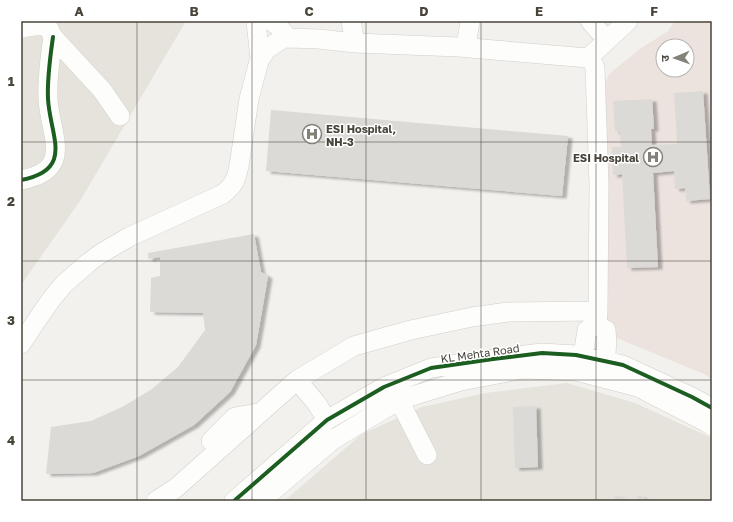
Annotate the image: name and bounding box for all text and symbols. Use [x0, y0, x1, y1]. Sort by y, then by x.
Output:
text: A [74, 3, 84, 19]
text: B [189, 3, 199, 19]
text: C [304, 3, 314, 19]
text: D [419, 3, 429, 19]
text: E [535, 3, 543, 19]
text: F [650, 3, 658, 19]
north arrow [655, 38, 695, 78]
text: उ [658, 54, 671, 62]
text: 1 [8, 73, 15, 89]
place label: ESI Hospital, NH-3 [326, 122, 396, 148]
hospital icon: ESI Hospital, NH-3 [301, 123, 323, 145]
hospital icon: ESI Hospital [642, 146, 664, 168]
place label: ESI Hospital [573, 151, 639, 164]
text: 2 [7, 193, 15, 209]
text: 3 [7, 312, 15, 328]
street label: KL Mehta Road [440, 341, 520, 365]
text: 4 [7, 432, 15, 448]

